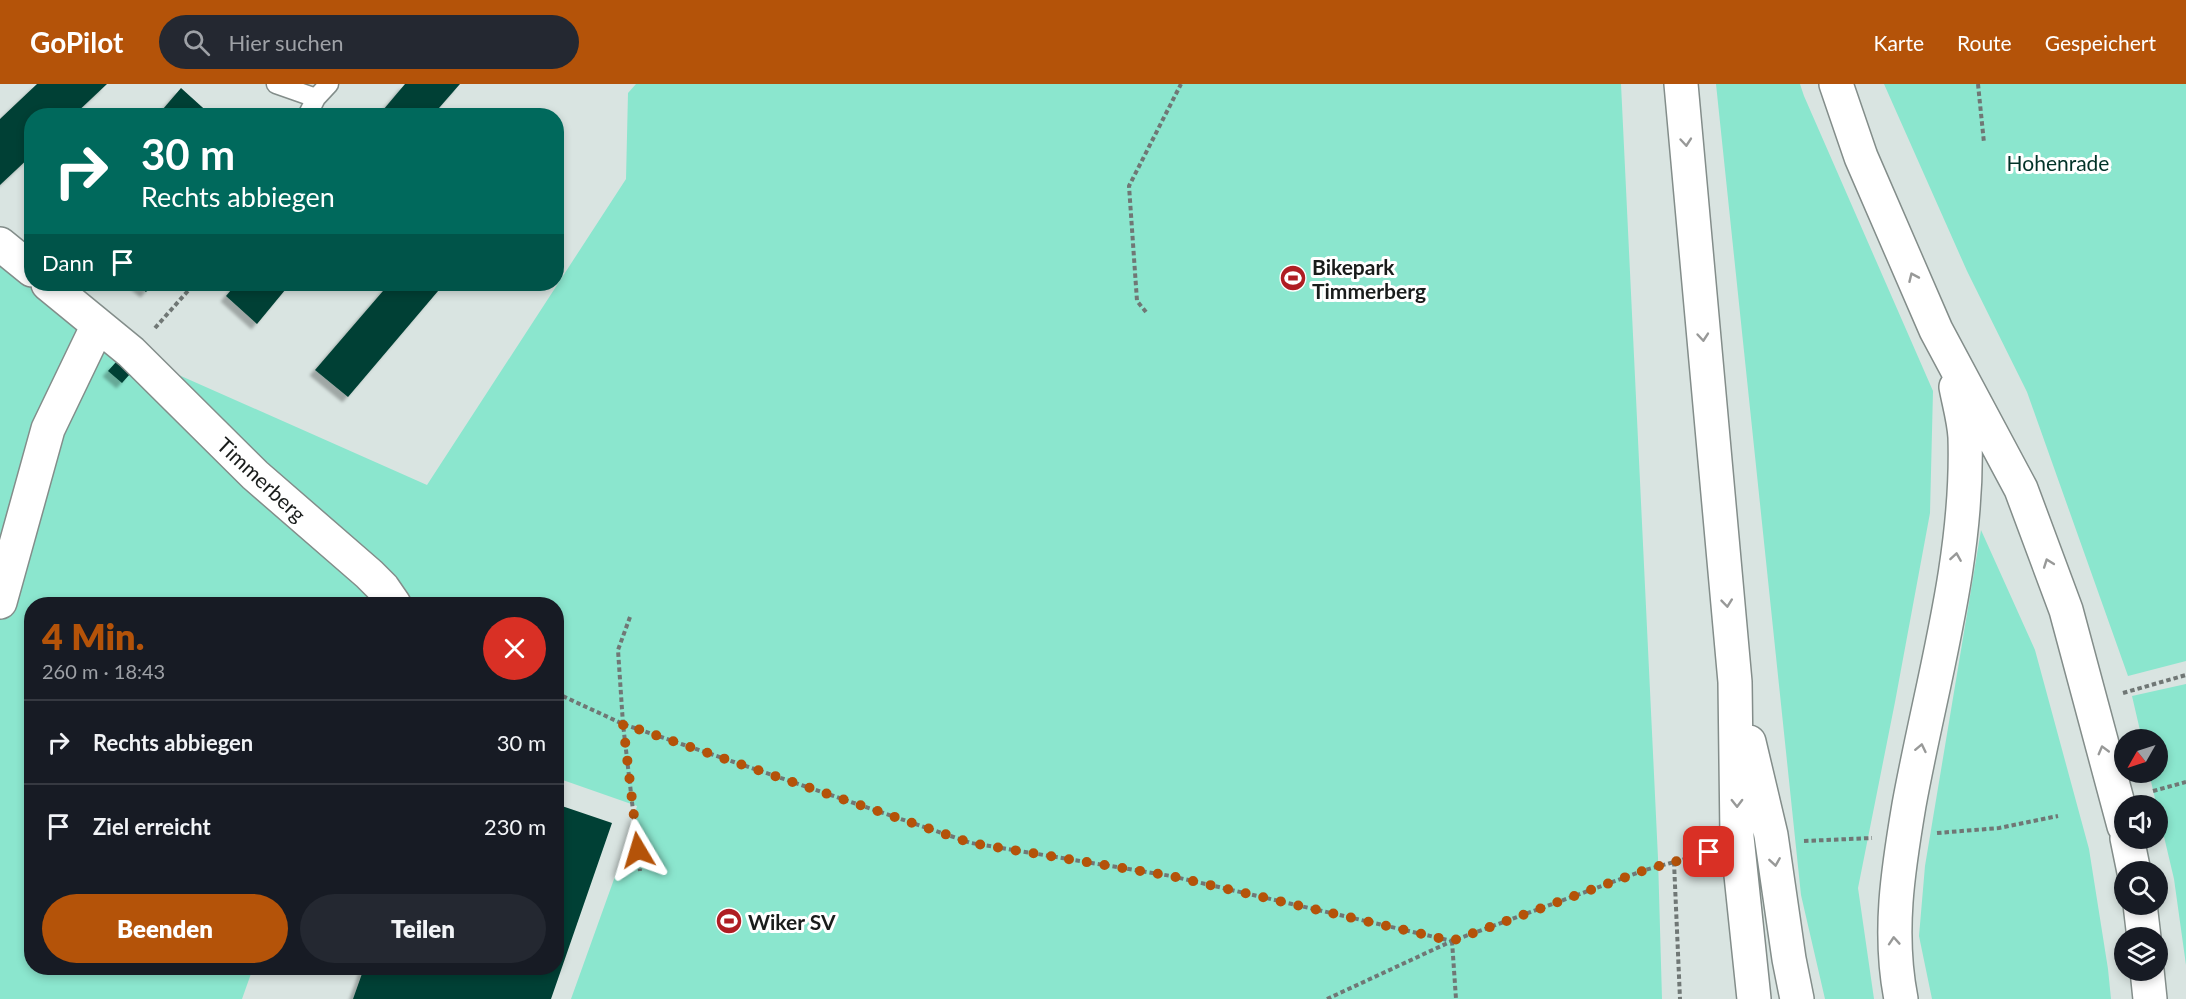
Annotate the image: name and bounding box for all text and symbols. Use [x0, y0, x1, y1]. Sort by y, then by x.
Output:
search box [159, 15, 579, 69]
text: GoPilot [30, 25, 123, 59]
icon: search [180, 26, 213, 59]
text: Hier suchen [228, 29, 344, 56]
text: Karte [1874, 30, 1924, 55]
text: Route [1957, 30, 2012, 55]
text: Gespeichert [2045, 30, 2156, 55]
text: 30 m [141, 129, 235, 179]
icon: right [42, 132, 120, 210]
one-way arrow [1679, 138, 1692, 147]
park label: Hohenrade [2007, 150, 2109, 175]
text: Rechts abbiegen [141, 180, 335, 213]
icon: arrive [106, 246, 139, 279]
text: Dann [42, 249, 94, 276]
place label: Bikepark Timmerberg [1312, 254, 1426, 303]
sports icon: Bikepark Timmerberg [1278, 263, 1308, 293]
one-way arrow [1908, 272, 1920, 283]
one-way arrow [1696, 332, 1709, 341]
street label: Timmerberg [213, 432, 311, 526]
one-way arrow [1950, 552, 1962, 561]
one-way arrow [2043, 558, 2055, 569]
one-way arrow [1720, 599, 1733, 608]
text: 4 Min. [42, 614, 144, 658]
button: close [483, 617, 546, 680]
text: 260 m · 18:43 [42, 659, 165, 683]
icon: right [42, 726, 75, 759]
text: Rechts abbiegen [93, 729, 253, 756]
text: 30 m [497, 729, 546, 756]
north arrow [2114, 729, 2168, 783]
map controls [2114, 729, 2168, 981]
one-way arrow [1913, 744, 1926, 754]
one-way arrow [2098, 745, 2110, 756]
button: sound [2114, 795, 2168, 849]
one-way arrow [1731, 799, 1743, 808]
icon: arrive [42, 810, 75, 843]
text: Ziel erreicht [93, 813, 211, 840]
text: 230 m [484, 813, 546, 840]
position arrow [606, 818, 670, 882]
pin [1683, 826, 1734, 877]
icon: arrive [1692, 835, 1725, 868]
one-way arrow [1769, 857, 1781, 867]
button: search [2114, 861, 2168, 915]
button: Beenden [42, 894, 288, 963]
button: Teilen [300, 894, 546, 963]
sports icon: Wiker SV [714, 906, 744, 936]
place label: Wiker SV [748, 909, 836, 934]
button: layers [2114, 927, 2168, 981]
one-way arrow [1888, 936, 1901, 945]

